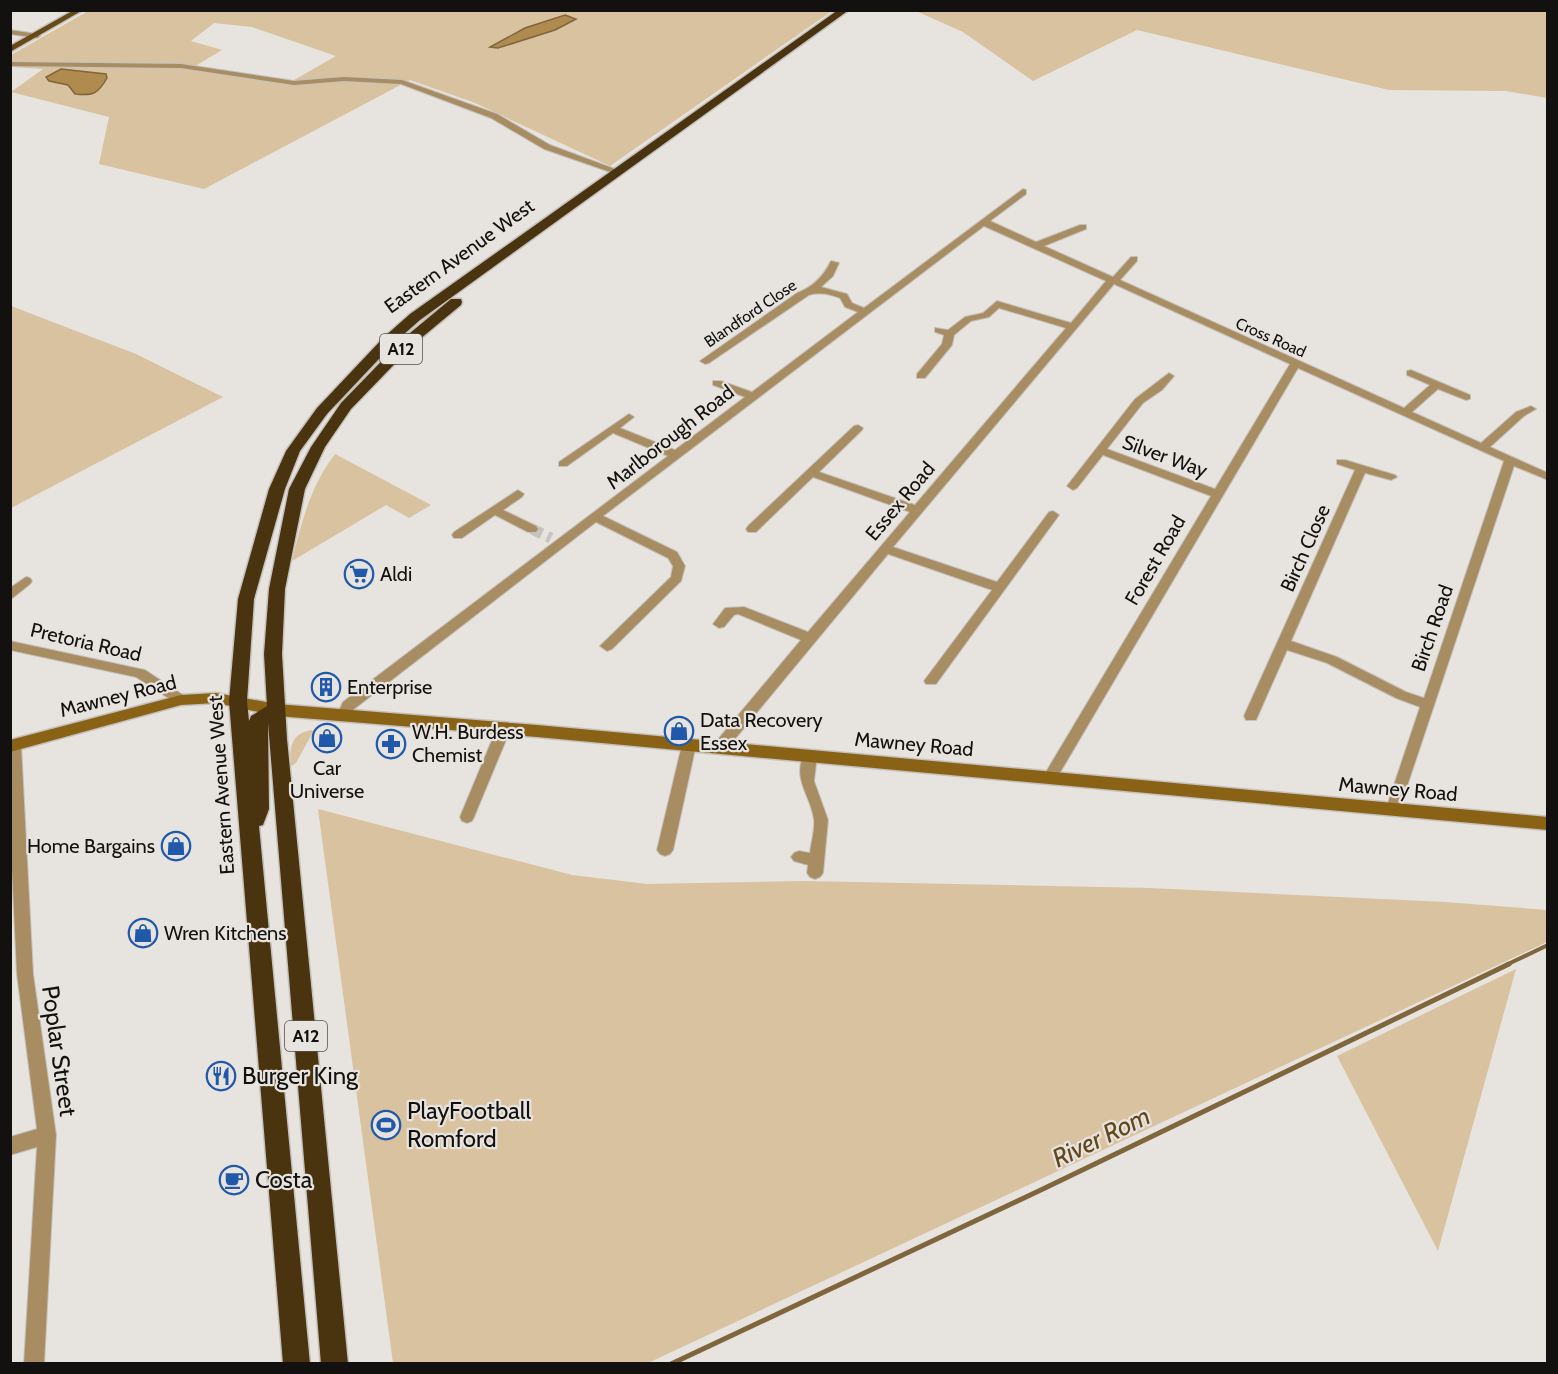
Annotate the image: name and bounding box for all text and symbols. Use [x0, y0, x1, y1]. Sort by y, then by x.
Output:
street label: Eastern Avenue West [379, 193, 539, 318]
street label: Blandford Close [701, 276, 800, 351]
street label: Cross Road [1233, 314, 1309, 361]
road number: A12 [380, 334, 422, 364]
street label: Marlborough Road [602, 380, 738, 494]
street label: Silver Way [1119, 430, 1211, 482]
street label: Essex Road [860, 457, 940, 545]
street label: Birch Close [1275, 501, 1335, 595]
street label: Forest Road [1120, 511, 1190, 609]
supermarket icon: Aldi [343, 558, 375, 590]
place label: Aldi [380, 562, 412, 586]
street label: Birch Road [1406, 582, 1458, 674]
street label: Pretoria Road [28, 618, 144, 666]
street label: Mawney Road [57, 670, 179, 722]
building icon: Enterprise [310, 671, 342, 703]
place label: Enterprise [347, 675, 432, 699]
street label: Eastern Avenue West [203, 695, 239, 875]
place label: Data Recovery Essex [700, 708, 823, 755]
shop icon: Data Recovery Essex [663, 715, 695, 747]
place label: W.H. Burdess Chemist [412, 720, 524, 767]
shop icon: Car Universe [311, 722, 343, 754]
street label: Mawney Road [854, 727, 974, 761]
pharmacy icon: W.H. Burdess Chemist [375, 728, 407, 760]
place label: Car Universe [290, 756, 364, 803]
street label: Mawney Road [1338, 772, 1458, 806]
shop icon: Home Bargains [160, 830, 192, 862]
place label: Home Bargains [27, 834, 155, 858]
shop icon: Wren Kitchens [127, 917, 159, 949]
place label: Wren Kitchens [164, 921, 287, 945]
street label: Poplar Street [36, 984, 83, 1118]
road number: A12 [285, 1021, 327, 1051]
restaurant icon: Burger King [205, 1060, 237, 1092]
place label: Burger King [242, 1061, 359, 1090]
place label: PlayFootball Romford [407, 1096, 531, 1153]
water label: River Rom [1047, 1100, 1155, 1174]
sports icon: PlayFootball Romford [370, 1109, 402, 1141]
cafe icon: Costa [218, 1164, 250, 1196]
place label: Costa [255, 1165, 313, 1194]

